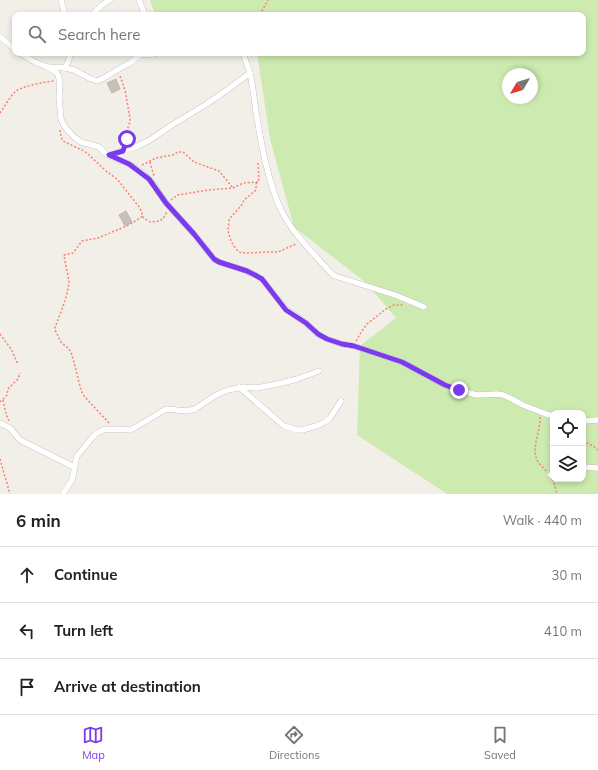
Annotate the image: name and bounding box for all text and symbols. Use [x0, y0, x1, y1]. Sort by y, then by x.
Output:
search box [12, 12, 586, 56]
icon: search [26, 23, 48, 45]
text: Search here [58, 25, 140, 44]
north arrow [502, 68, 538, 104]
route start [118, 130, 136, 148]
route end [450, 381, 468, 399]
map controls [550, 410, 586, 482]
button: locate [550, 410, 586, 446]
button: layers [550, 446, 586, 482]
text: 6 min [16, 510, 61, 531]
text: Walk · 440 m [503, 512, 582, 528]
icon: ahead [16, 564, 38, 586]
text: Continue [54, 565, 117, 584]
text: 30 m [552, 567, 582, 583]
icon: left [16, 620, 38, 642]
text: Turn left [54, 621, 113, 640]
text: 410 m [544, 623, 582, 639]
icon: arrive [16, 676, 38, 698]
text: Arrive at destination [54, 677, 201, 696]
tab: Map [82, 724, 105, 762]
tab: Directions [269, 724, 320, 762]
tab: Saved [484, 724, 516, 762]

